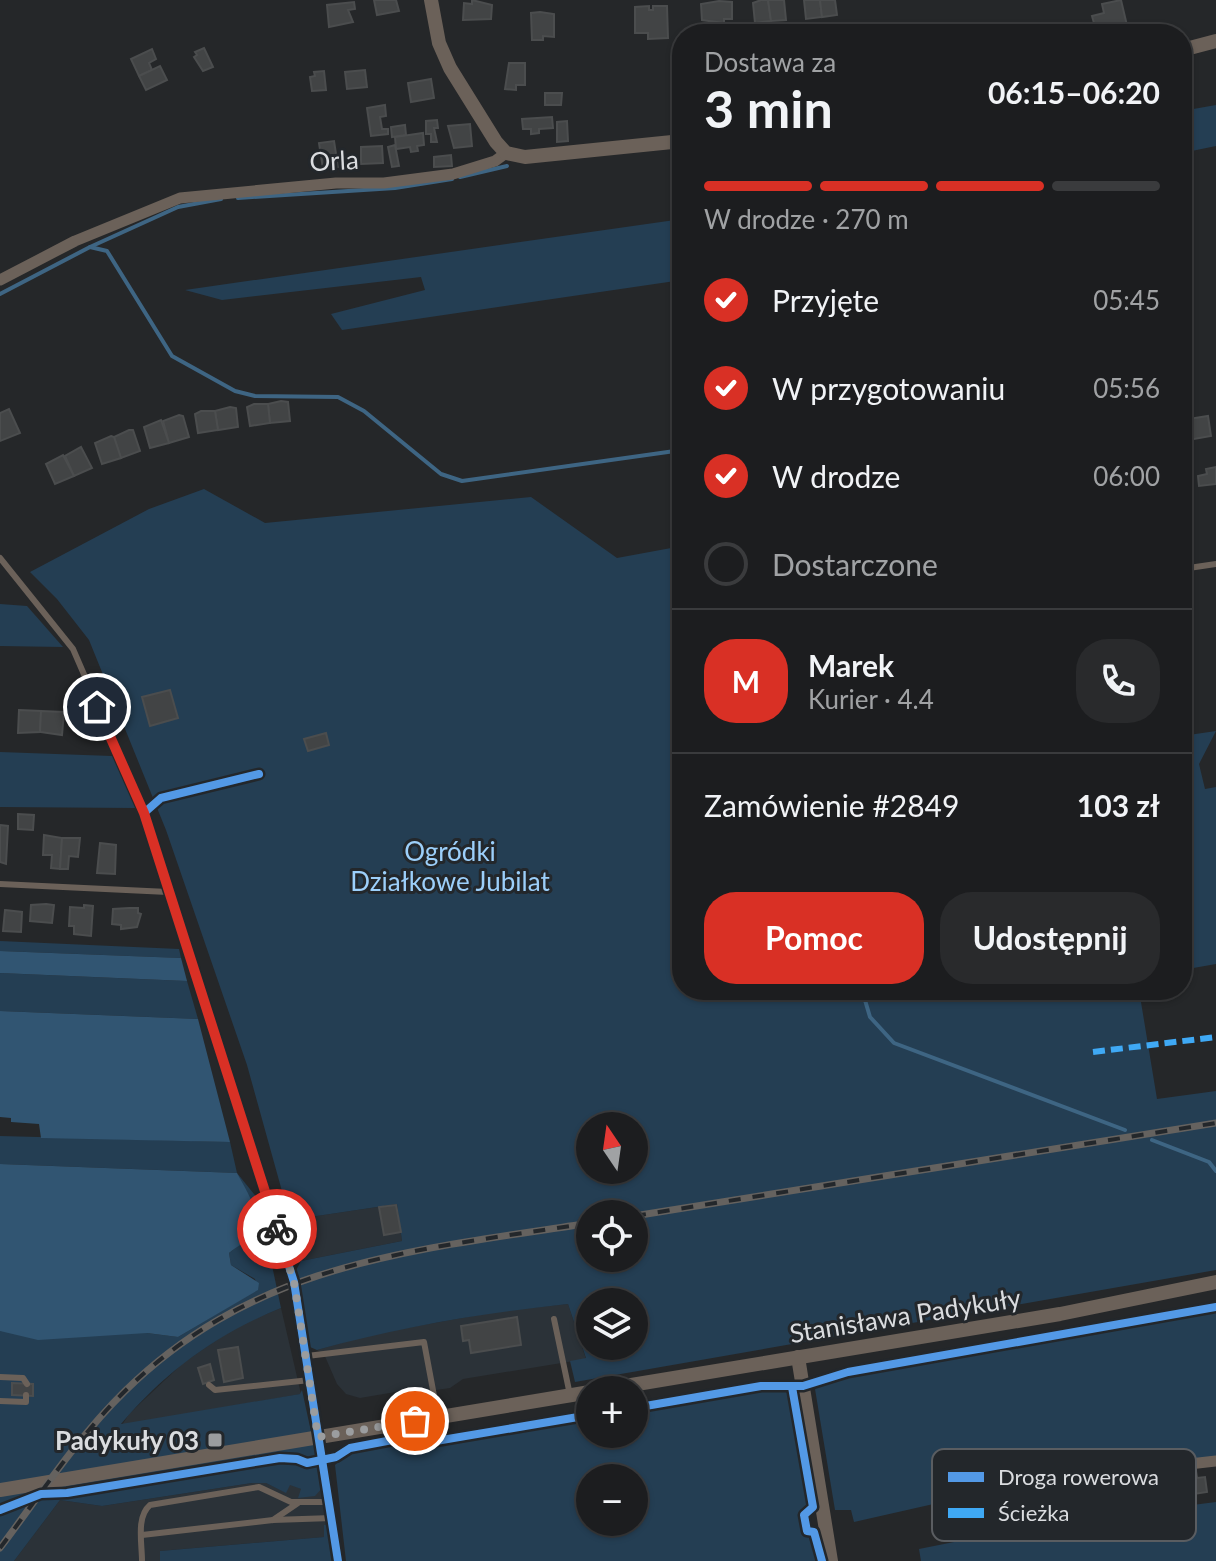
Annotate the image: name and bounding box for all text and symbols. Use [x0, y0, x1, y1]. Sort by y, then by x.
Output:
text: Dostawa za [704, 46, 836, 78]
text: 06:15–06:20 [988, 74, 1160, 110]
text: 3 min [704, 77, 833, 139]
street label: Orla [309, 143, 359, 177]
text: W drodze · 270 m [704, 203, 909, 235]
icon: check [704, 278, 748, 322]
text: Przyjęte [772, 282, 879, 318]
text: 05:45 [1093, 284, 1160, 316]
icon: check [704, 366, 748, 410]
text: W przygotowaniu [772, 370, 1005, 406]
text: 05:56 [1093, 372, 1160, 404]
icon: check [704, 454, 748, 498]
text: W drodze [772, 458, 900, 494]
text: 06:00 [1093, 460, 1160, 492]
text: Dostarczone [772, 546, 938, 582]
button: phone [1076, 639, 1160, 723]
text: Marek [808, 647, 894, 683]
text: M [732, 663, 760, 699]
pin [63, 673, 131, 741]
text: Kurier · 4.4 [808, 683, 934, 715]
icon: home [75, 685, 119, 729]
text: Zamówienie #2849 [704, 787, 959, 823]
text: 103 zł [1077, 787, 1160, 823]
park label: Ogródki Działkowe Jubilat [350, 835, 550, 897]
button: Pomoc [704, 892, 924, 984]
button: Udostępnij [940, 892, 1160, 984]
north arrow [576, 1112, 648, 1184]
map controls [576, 1112, 648, 1536]
courier [237, 1189, 317, 1269]
button: locate [576, 1200, 648, 1272]
icon: bike [255, 1207, 299, 1251]
street label: Stanisława Padykuły [787, 1281, 1023, 1349]
button: layers [576, 1288, 648, 1360]
button: + [576, 1376, 648, 1448]
pin [381, 1387, 449, 1455]
icon: bag [393, 1399, 437, 1443]
place label: Padykuły 03 [55, 1424, 199, 1456]
marker: Padykuły 03 [206, 1431, 224, 1449]
legend [932, 1449, 1196, 1541]
text: Droga rowerowa [998, 1463, 1159, 1490]
button: − [576, 1464, 648, 1536]
text: Ścieżka [998, 1499, 1069, 1526]

